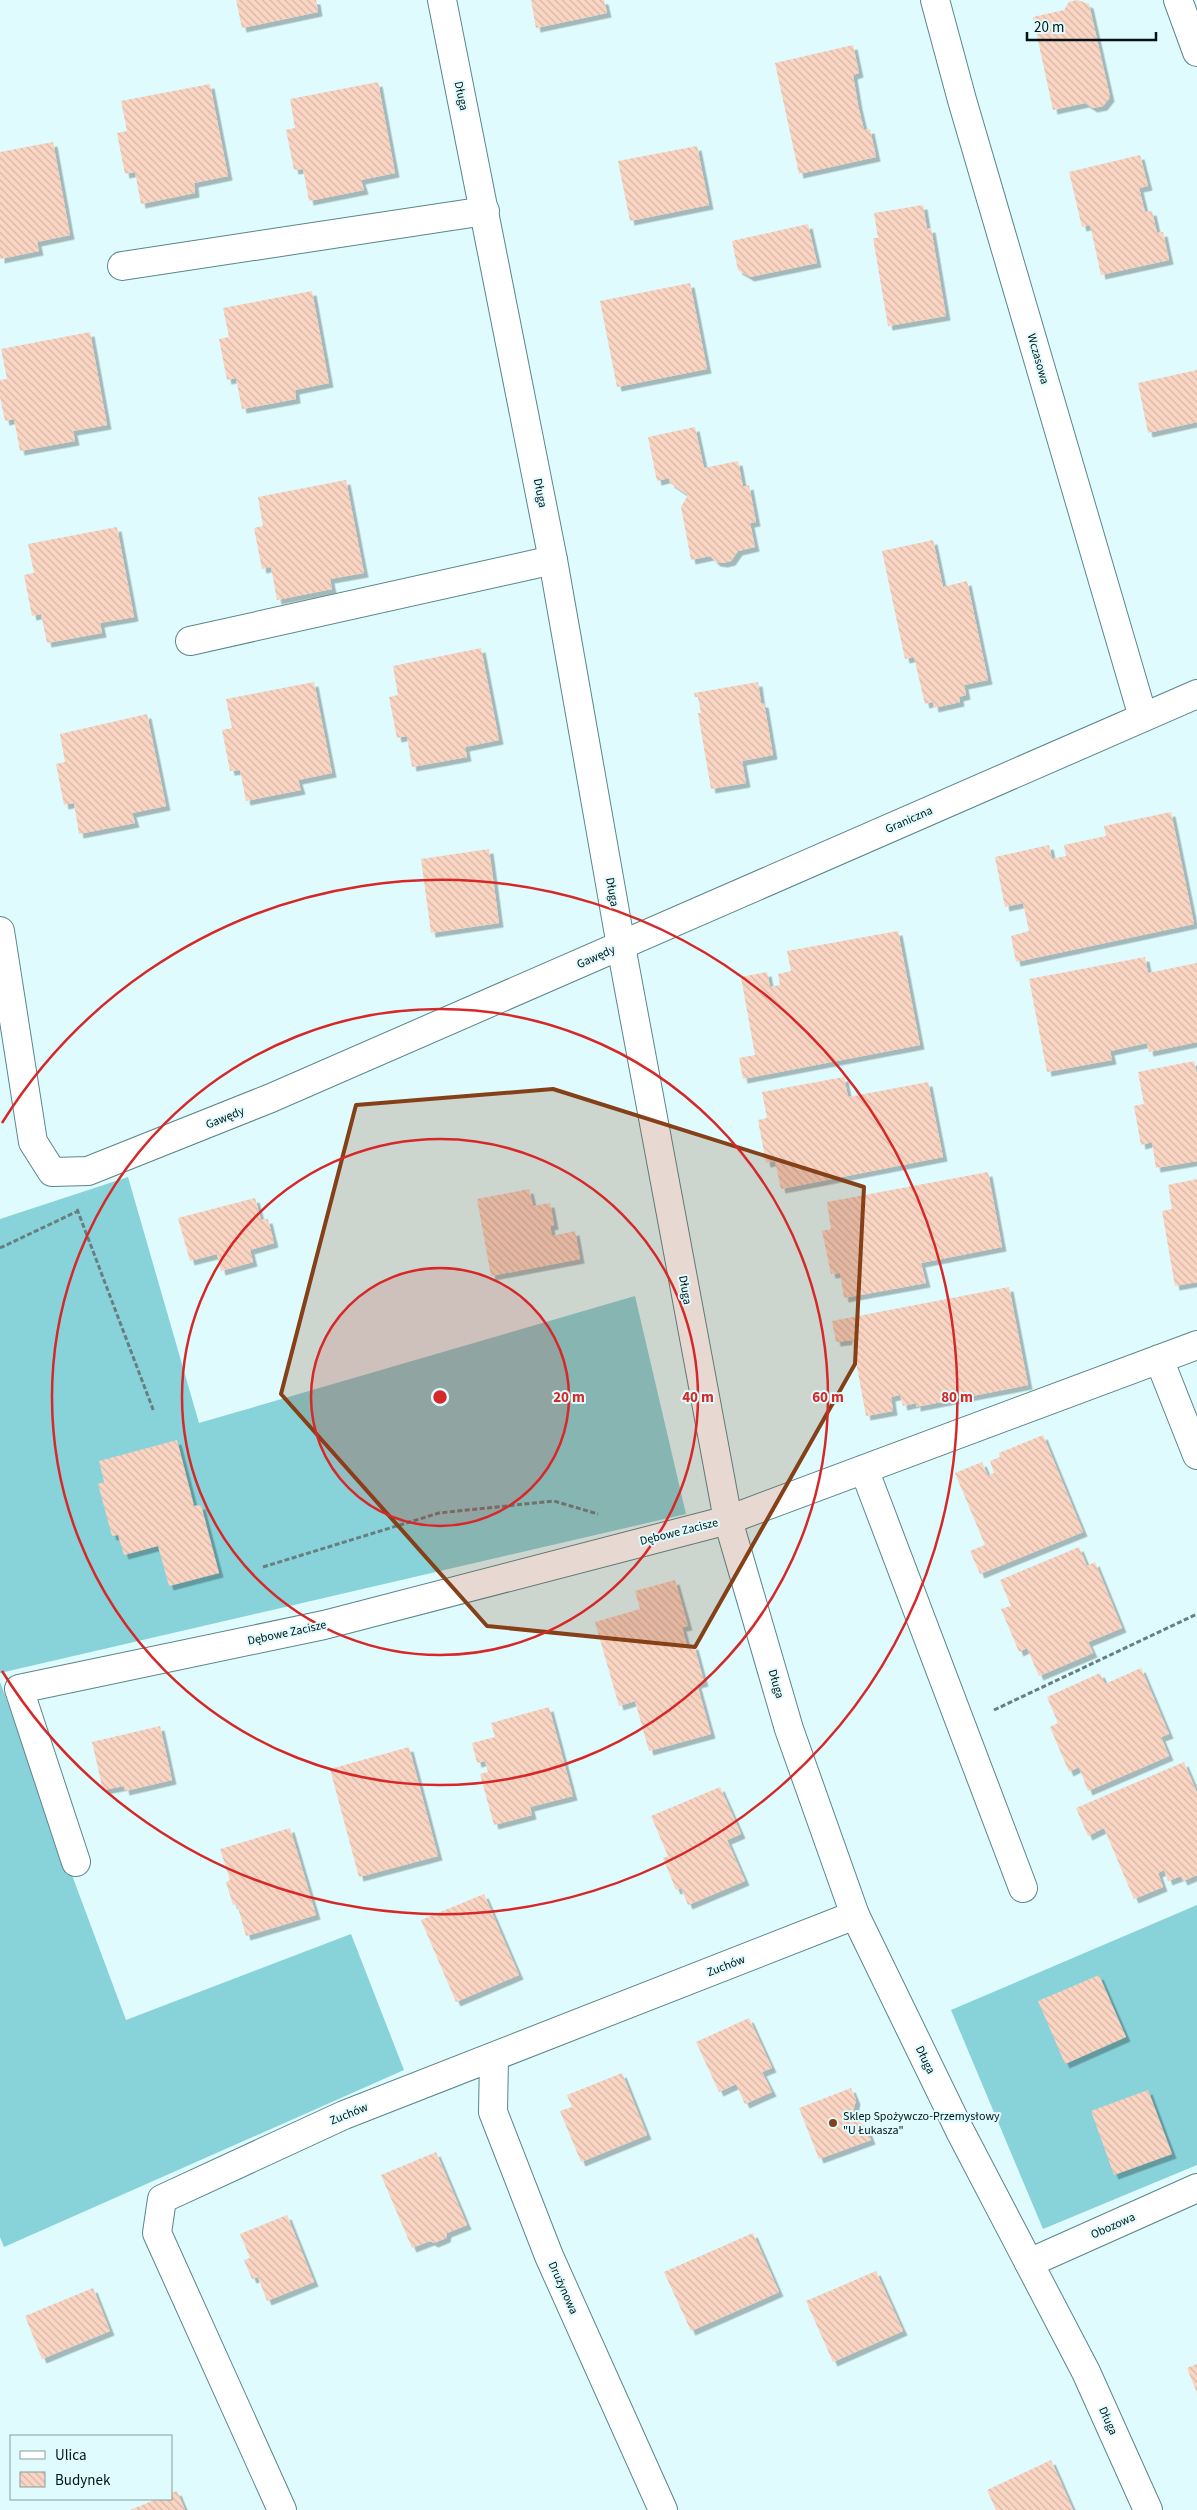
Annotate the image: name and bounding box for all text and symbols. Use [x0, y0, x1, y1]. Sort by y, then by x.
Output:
scale bar [1027, 10, 1156, 42]
text: 20 m [1034, 17, 1064, 38]
street label: Długa [450, 80, 472, 112]
street label: Wczasowa [1023, 332, 1053, 386]
street label: Długa [529, 477, 551, 509]
street label: Graniczna [883, 802, 935, 838]
street label: Długa [601, 876, 623, 908]
street label: Gawędy [574, 941, 618, 973]
street label: Gawędy [203, 1102, 247, 1133]
street label: Długa [674, 1274, 696, 1306]
text: 20 m [553, 1387, 585, 1408]
text: 40 m [682, 1387, 714, 1408]
text: 60 m [812, 1387, 844, 1408]
text: 80 m [941, 1387, 973, 1408]
centre of rings [431, 1388, 449, 1406]
street label: Dębowe Zacisze [638, 1514, 720, 1550]
street label: Dębowe Zacisze [246, 1616, 328, 1650]
street label: Długa [764, 1668, 788, 1700]
street label: Zuchów [704, 1951, 748, 1981]
street label: Długa [911, 2043, 939, 2077]
street label: Zuchów [327, 2099, 371, 2129]
place label: Sklep Spożywczo-Przemysłowy "U Łukasza" [843, 2108, 1000, 2139]
marker: Sklep Spożywczo-Przemysłowy "U Łukasza" [827, 2117, 839, 2129]
street label: Obozowa [1088, 2209, 1138, 2243]
street label: Drużynowa [544, 2259, 582, 2317]
street label: Długa [1094, 2404, 1122, 2438]
legend [10, 2435, 172, 2500]
text: Ulica [55, 2445, 86, 2466]
text: Budynek [55, 2470, 111, 2491]

